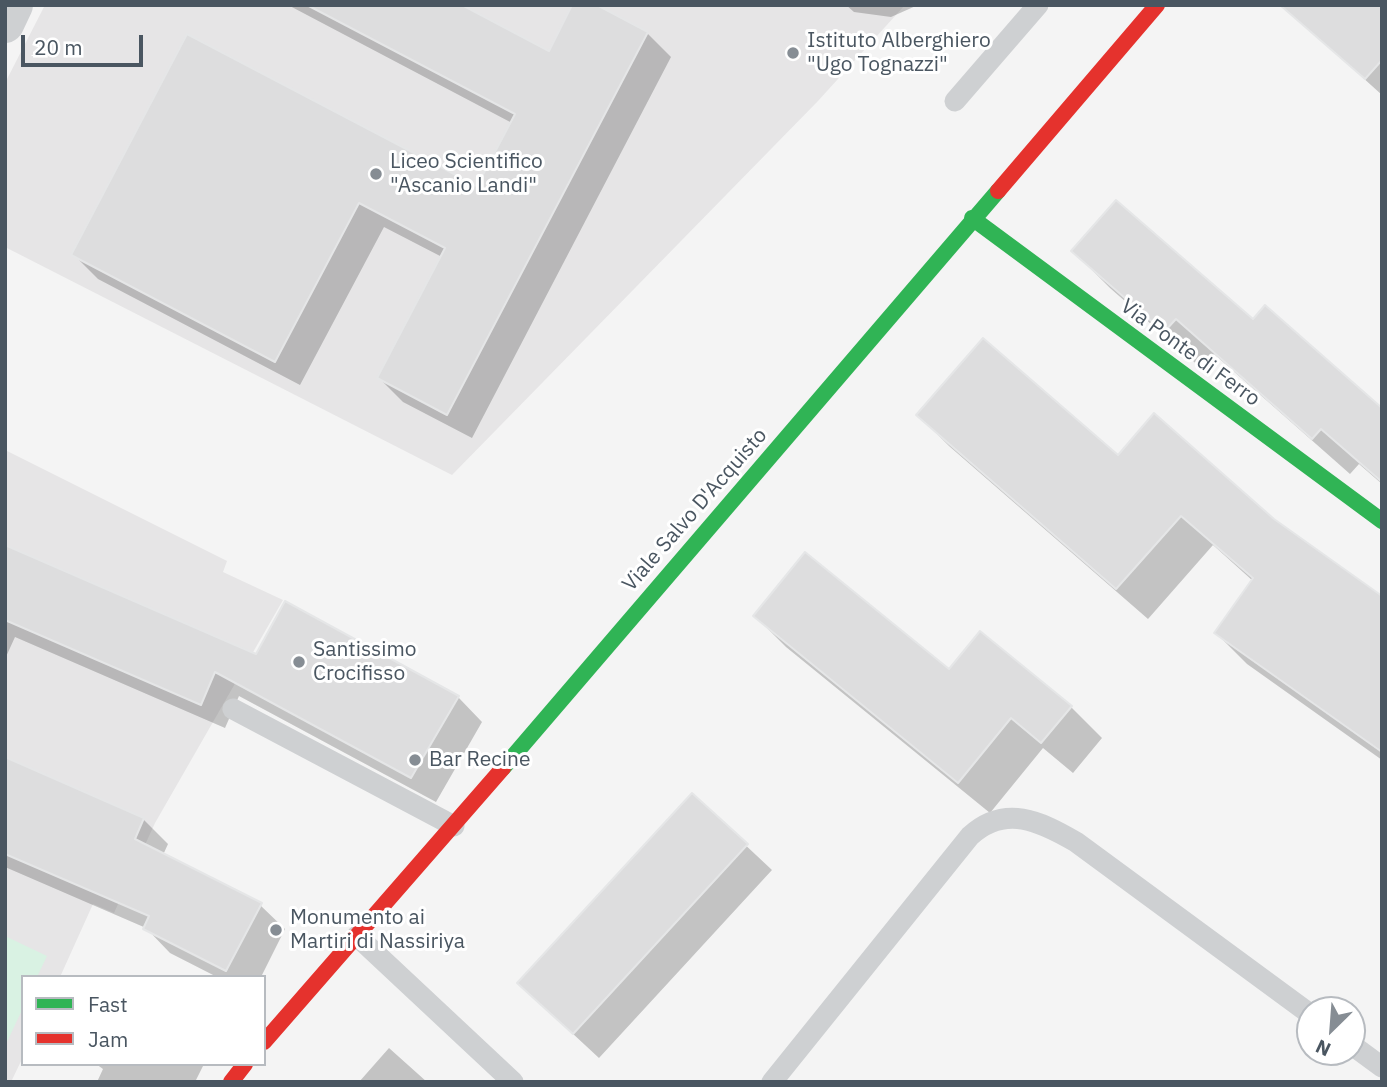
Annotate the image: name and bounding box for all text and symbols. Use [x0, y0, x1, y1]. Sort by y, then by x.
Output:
scale bar [24, 21, 147, 65]
place label: Istituto Alberghiero "Ugo Tognazzi" [807, 28, 991, 78]
text: 20 m [34, 33, 83, 61]
marker: Istituto Alberghiero "Ugo Tognazzi" [785, 45, 801, 61]
place label: Liceo Scientifico "Ascanio Landi" [390, 149, 543, 199]
marker: Liceo Scientifico "Ascanio Landi" [368, 166, 384, 182]
street label: Via Ponte di Ferro [1115, 294, 1265, 412]
street label: Viale Salvo D'Acquisto [617, 423, 773, 597]
place label: Santissimo Crocifisso [313, 637, 417, 687]
marker: Santissimo Crocifisso [291, 654, 307, 670]
place label: Bar Recine [429, 747, 531, 773]
marker: Bar Recine [407, 752, 423, 768]
place label: Monumento ai Martiri di Nassiriya [290, 905, 465, 955]
marker: Monumento ai Martiri di Nassiriya [268, 922, 284, 938]
legend [21, 975, 266, 1066]
text: Fast [88, 990, 128, 1018]
north arrow [1296, 996, 1366, 1066]
text: Jam [88, 1025, 128, 1053]
text: N [1312, 1034, 1334, 1062]

